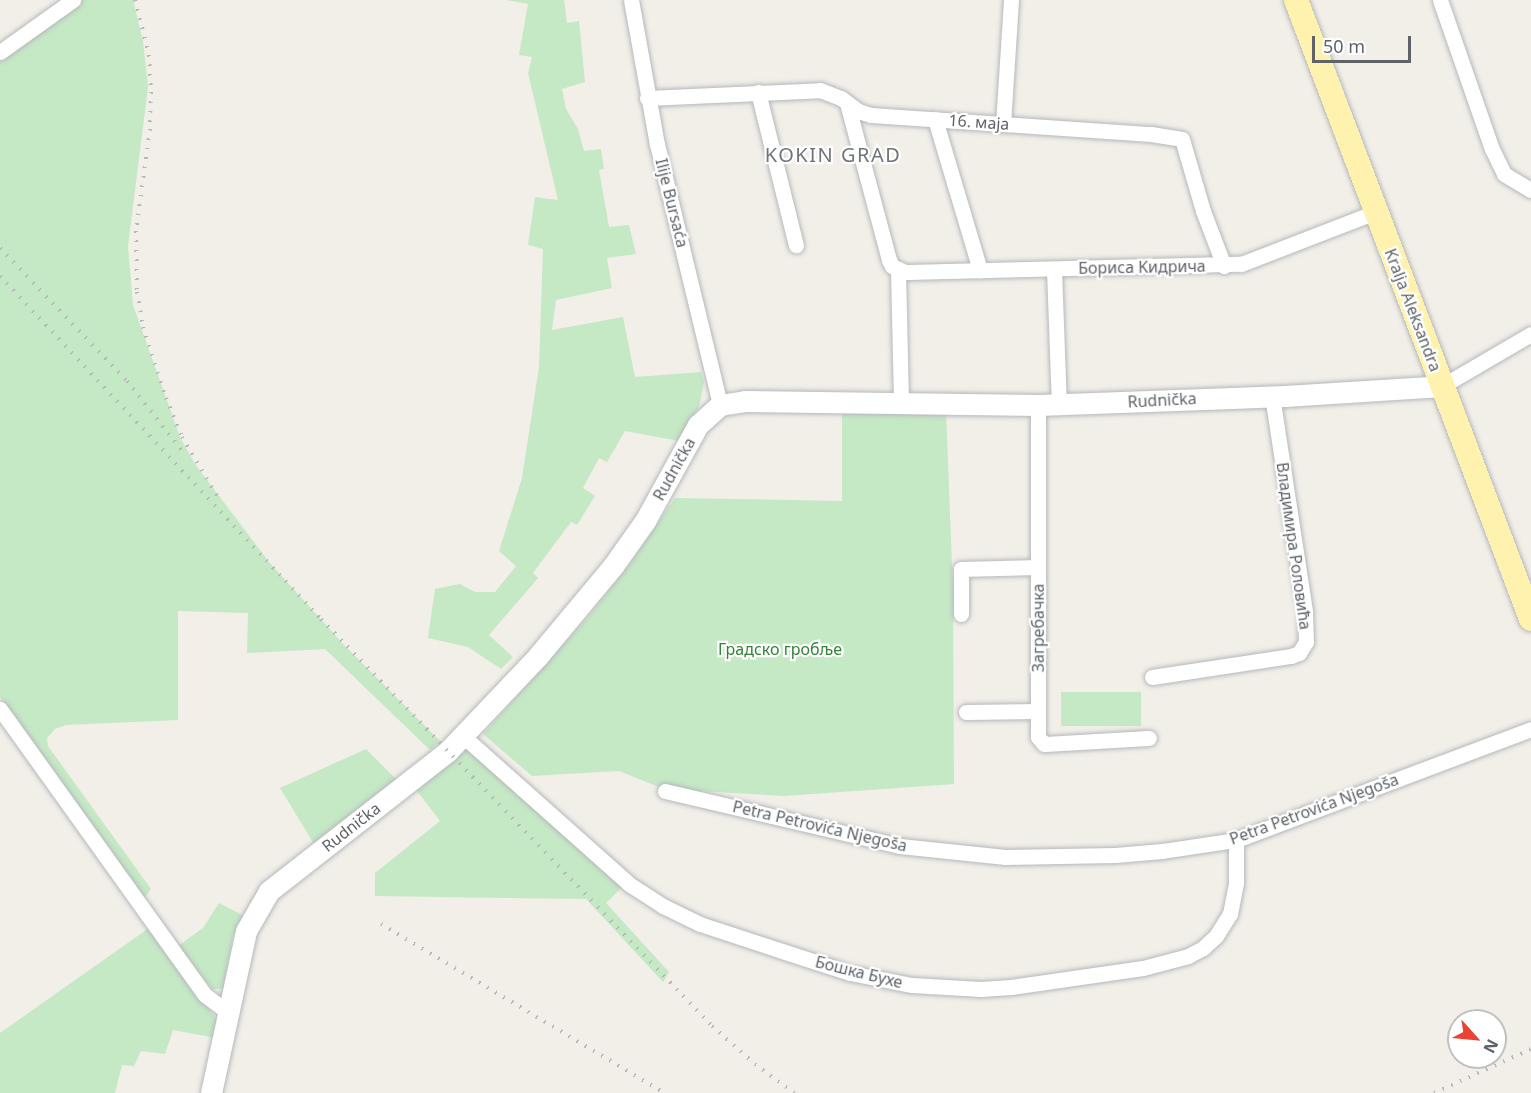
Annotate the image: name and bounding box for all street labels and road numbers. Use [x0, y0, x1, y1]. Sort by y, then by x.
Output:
street label: 16. маја [948, 110, 1010, 134]
street label: Ilije Bursaća [652, 156, 692, 250]
street label: Kralja Aleksandra [1381, 246, 1445, 374]
street label: Бориса Kидрича [1078, 256, 1206, 278]
street label: Rudnička [1127, 389, 1197, 411]
street label: Rudnička [649, 434, 699, 504]
street label: Владимира Роловића [1273, 461, 1315, 631]
street label: Загребачка [1028, 584, 1048, 672]
street label: Petra Petrovića Njegoša [1227, 769, 1401, 849]
street label: Petra Petrovića Njegoša [731, 797, 909, 855]
street label: Rudnička [318, 798, 384, 856]
street label: Бошка Бухе [813, 952, 905, 992]

